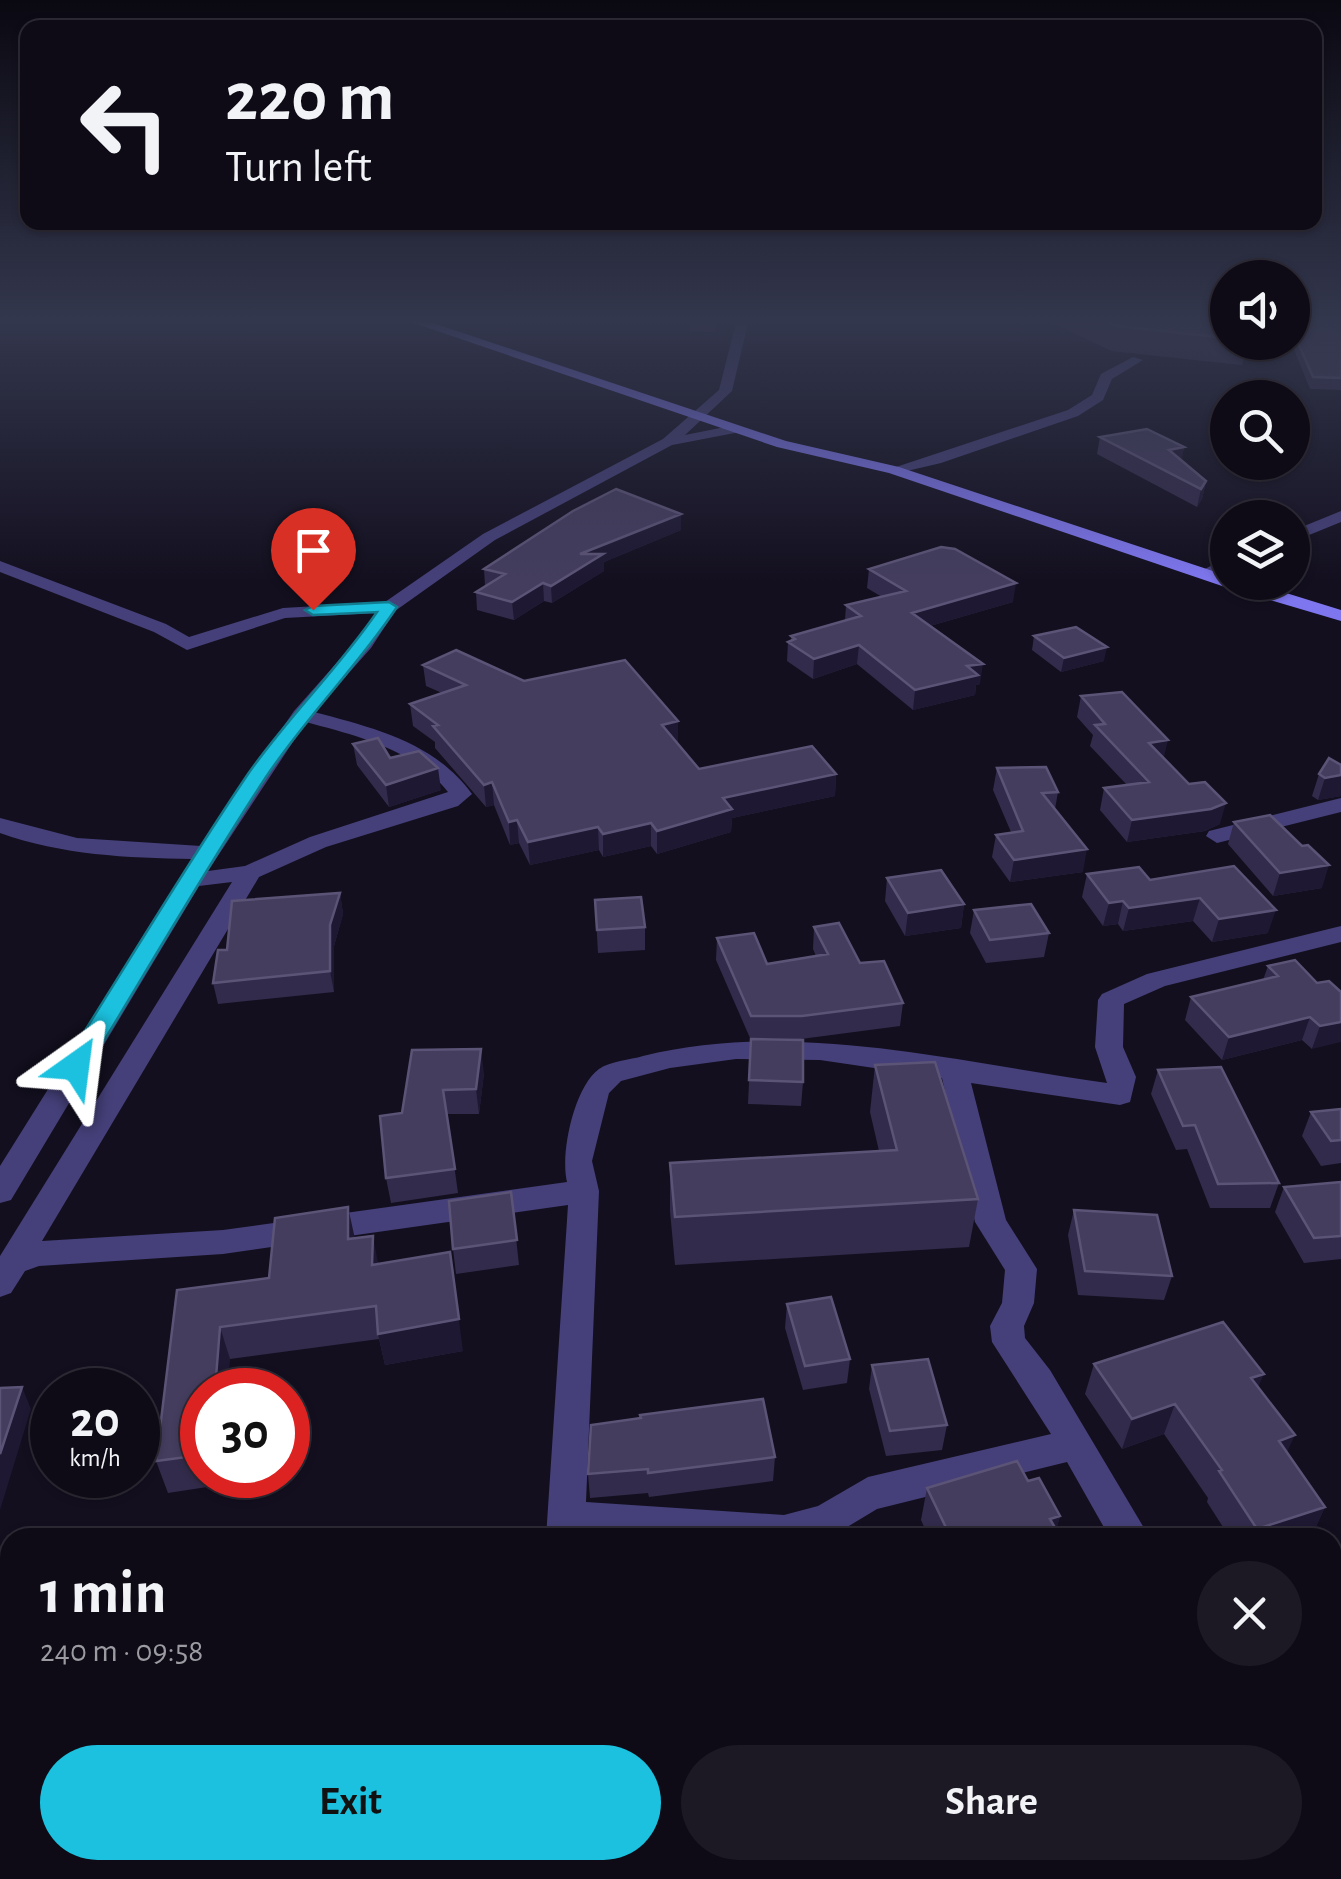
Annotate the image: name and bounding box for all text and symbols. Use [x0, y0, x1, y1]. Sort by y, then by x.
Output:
icon: left [60, 60, 190, 190]
text: 220 m [225, 63, 394, 133]
text: Turn left [225, 145, 372, 190]
map controls [1210, 260, 1310, 600]
button: sound [1210, 260, 1310, 360]
button: search [1210, 380, 1310, 480]
button: layers [1210, 500, 1310, 600]
pin [271, 508, 356, 611]
icon: arrive [286, 523, 341, 578]
position arrow [24, 1014, 128, 1118]
speed limit sign: 30 [180, 1368, 310, 1498]
text: 20 [70, 1396, 120, 1446]
text: km/h [69, 1446, 121, 1471]
button: close [1197, 1561, 1302, 1666]
text: 1 min [40, 1564, 166, 1624]
text: 240 m · 09:58 [40, 1635, 203, 1667]
button: Exit [40, 1745, 661, 1860]
button: Share [681, 1745, 1302, 1860]

